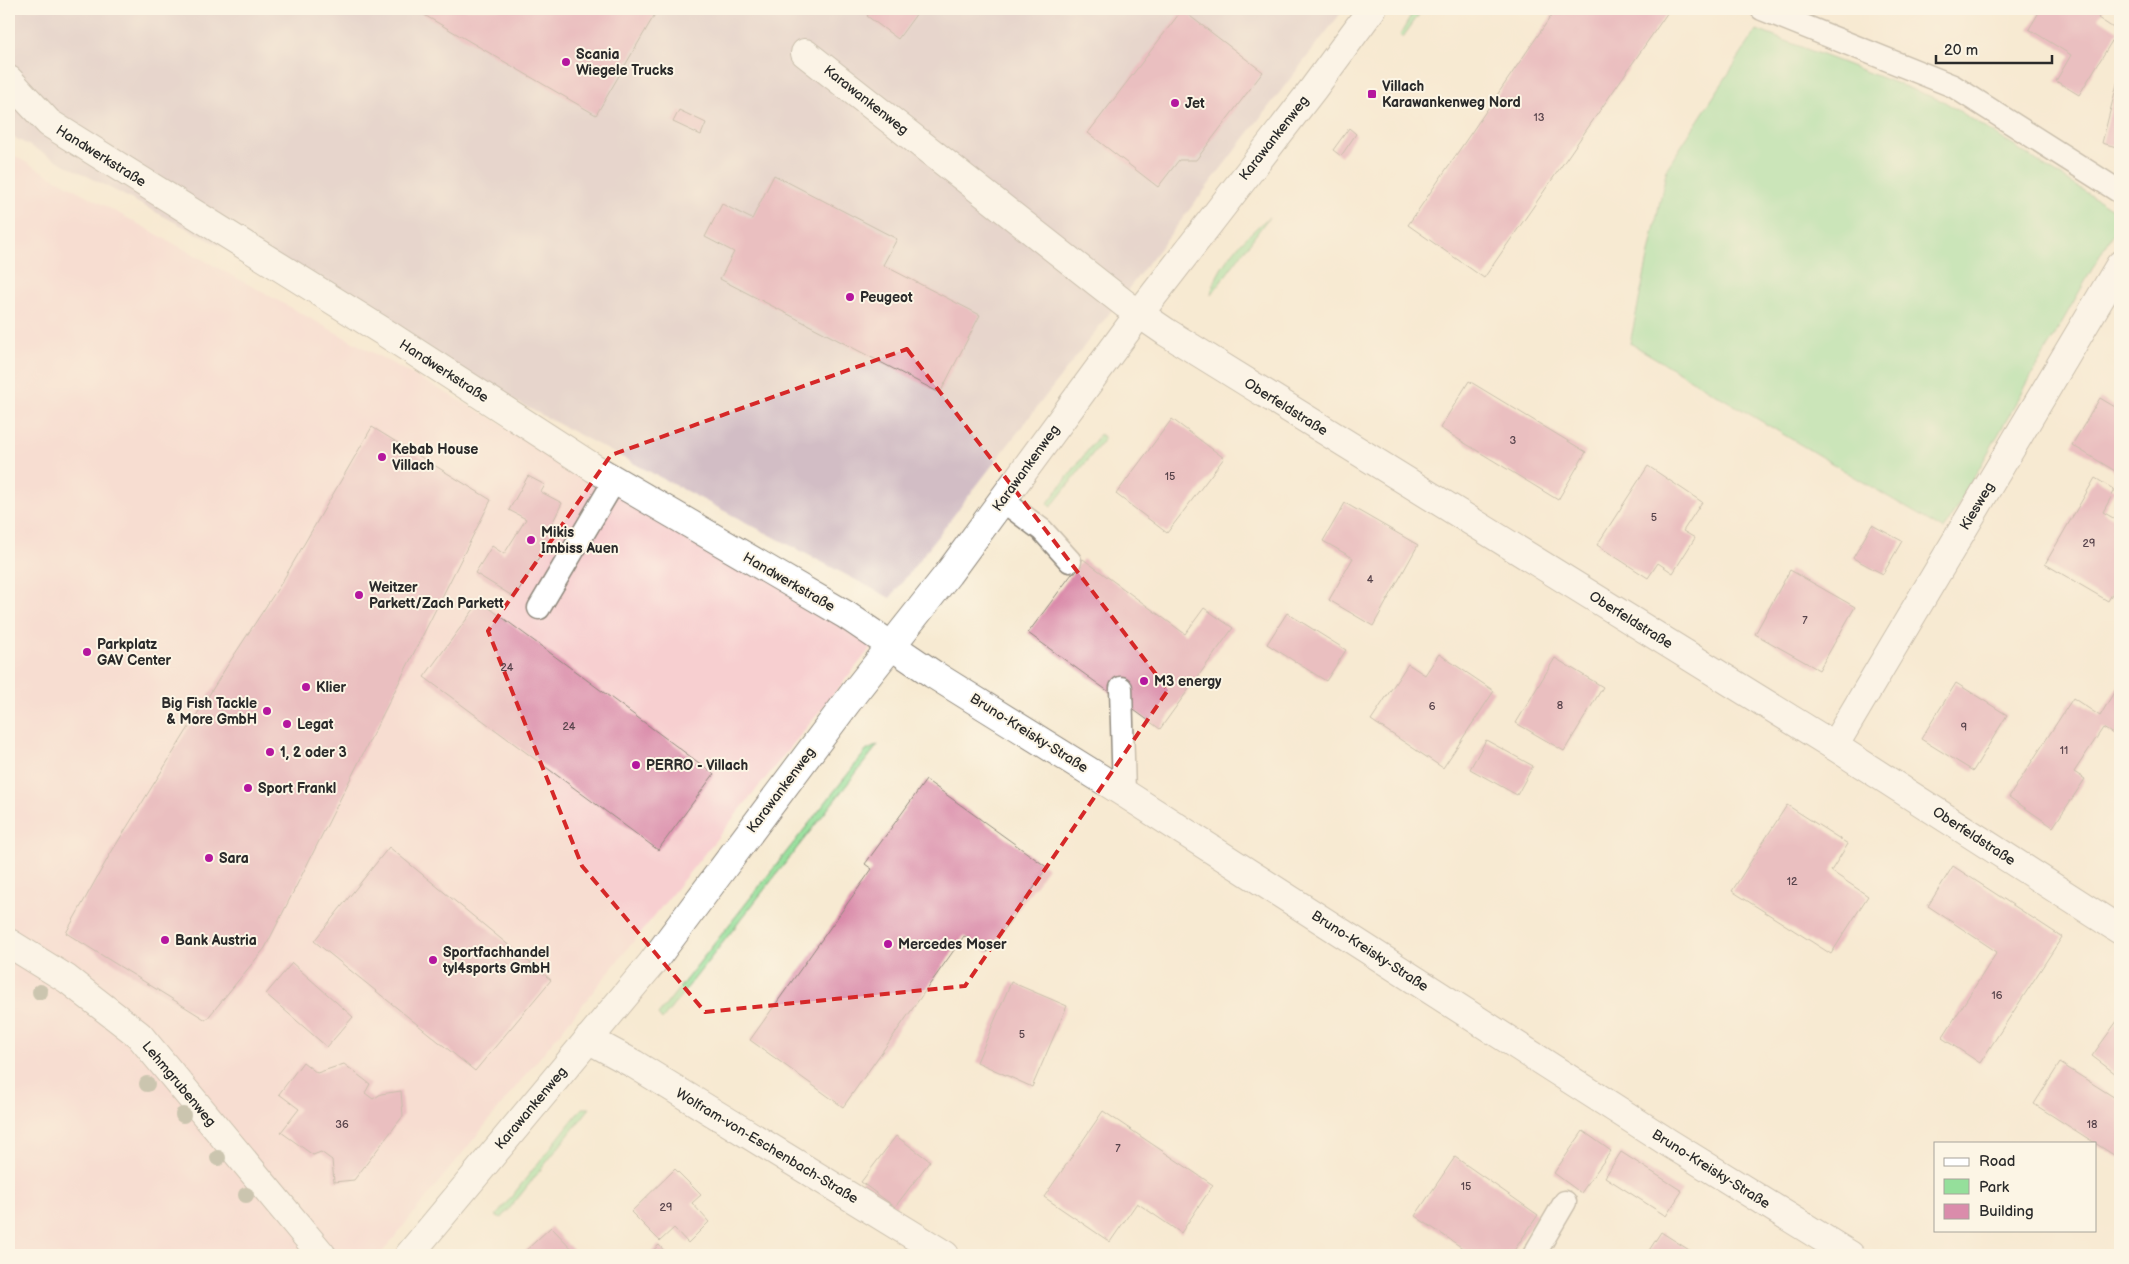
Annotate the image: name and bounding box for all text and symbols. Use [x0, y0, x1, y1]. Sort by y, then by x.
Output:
scale bar [1936, 32, 2053, 64]
text: 20 m [1944, 41, 1978, 60]
place label: Scania Wiegele Trucks [576, 46, 674, 79]
marker: Scania Wiegele Trucks [560, 56, 572, 68]
street label: Karawankenweg [820, 62, 912, 138]
place label: Villach Karawankenweg Nord [1382, 78, 1521, 111]
marker: Villach Karawankenweg Nord [1366, 88, 1378, 100]
street label: Karawankenweg [1236, 92, 1312, 184]
place label: Jet [1185, 95, 1205, 112]
marker: Jet [1169, 97, 1181, 109]
house number: 13 [1533, 111, 1545, 124]
street label: Handwerkstraße [53, 121, 149, 191]
place label: Peugeot [860, 289, 913, 306]
marker: Peugeot [844, 291, 856, 303]
street label: Handwerkstraße [396, 336, 492, 406]
street label: Oberfeldstraße [1241, 375, 1331, 439]
street label: Karawankenweg [989, 421, 1063, 515]
house number: 3 [1510, 434, 1517, 447]
place label: Kebab House Villach [392, 441, 478, 474]
marker: Kebab House Villach [376, 451, 388, 463]
house number: 15 [1165, 470, 1175, 483]
street label: Kiesweg [1956, 479, 1998, 533]
house number: 5 [1651, 511, 1657, 524]
place label: Mikis Imbiss Auen [541, 524, 619, 557]
marker: Mikis Imbiss Auen [525, 534, 537, 546]
house number: 29 [2083, 537, 2095, 550]
street label: Handwerkstraße [740, 549, 838, 615]
house number: 4 [1367, 573, 1374, 586]
place label: Weitzer Parkett/Zach Parkett [369, 579, 504, 612]
street label: Oberfeldstraße [1586, 588, 1676, 652]
marker: Weitzer Parkett/Zach Parkett [353, 589, 365, 601]
house number: 7 [1802, 614, 1808, 627]
place label: Parkplatz GAV Center [97, 636, 172, 669]
marker: Parkplatz GAV Center [81, 646, 93, 658]
house number: 24 [500, 661, 514, 674]
place label: M3 energy [1154, 673, 1222, 690]
marker: M3 energy [1138, 675, 1150, 687]
place label: Klier [316, 679, 347, 696]
marker: Klier [300, 681, 312, 693]
street label: Bruno-Kreisky-Straße [967, 690, 1091, 776]
place label: Big Fish Tackle & More GmbH [161, 695, 257, 728]
house number: 8 [1557, 699, 1563, 712]
house number: 6 [1429, 700, 1436, 713]
marker: Big Fish Tackle & More GmbH [261, 705, 273, 717]
place label: Legat [297, 716, 334, 733]
marker: Legat [281, 718, 293, 730]
house number: 24 [562, 720, 576, 733]
house number: 9 [1961, 721, 1967, 734]
place label: 1, 2 oder 3 [280, 744, 347, 761]
street label: Karawankenweg [743, 744, 819, 836]
house number: 11 [2060, 744, 2068, 757]
marker: 1, 2 oder 3 [264, 746, 276, 758]
place label: PERRO - Villach [646, 757, 748, 774]
marker: PERRO - Villach [630, 759, 642, 771]
place label: Sport Frankl [258, 780, 336, 797]
marker: Sport Frankl [242, 782, 254, 794]
street label: Oberfeldstraße [1929, 803, 2019, 869]
place label: Sara [219, 850, 249, 867]
marker: Sara [203, 852, 215, 864]
house number: 12 [1787, 875, 1798, 888]
street label: Bruno-Kreisky-Straße [1308, 907, 1432, 995]
place label: Bank Austria [175, 932, 257, 949]
marker: Bank Austria [159, 934, 171, 946]
place label: Mercedes Moser [898, 936, 1007, 953]
marker: Mercedes Moser [882, 938, 894, 950]
place label: Sportfachhandel tyl4sports GmbH [442, 944, 550, 977]
marker: Sportfachhandel tyl4sports GmbH [427, 954, 439, 966]
house number: 16 [1992, 989, 2003, 1002]
house number: 5 [1019, 1028, 1025, 1041]
street label: Lehmgrubenweg [138, 1038, 220, 1130]
street label: Karawankenweg [491, 1063, 571, 1153]
street label: Wolfram-von-Eschenbach-Straße [673, 1085, 861, 1207]
house number: 36 [335, 1118, 349, 1131]
house number: 18 [2087, 1118, 2097, 1131]
street label: Bruno-Kreisky-Straße [1649, 1126, 1773, 1212]
house number: 7 [1115, 1142, 1121, 1155]
legend [1934, 1142, 2096, 1232]
text: Road [1979, 1152, 2015, 1171]
text: Park [1979, 1178, 2010, 1197]
house number: 15 [1461, 1180, 1471, 1193]
house number: 29 [660, 1201, 672, 1214]
text: Building [1979, 1202, 2034, 1221]

